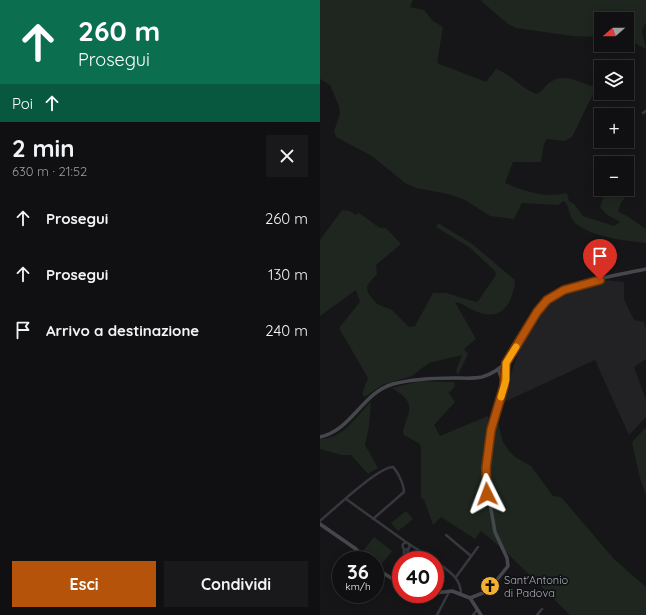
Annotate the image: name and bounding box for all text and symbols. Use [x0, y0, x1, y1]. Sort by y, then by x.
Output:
north arrow [594, 12, 634, 52]
map controls [594, 12, 634, 196]
text: 260 m [78, 13, 160, 48]
icon: ahead [12, 16, 64, 68]
text: Prosegui [78, 48, 150, 71]
button: layers [594, 60, 634, 100]
icon: ahead [41, 92, 63, 114]
text: Poi [12, 94, 33, 113]
button: + [594, 108, 634, 148]
text: 2 min [12, 133, 74, 163]
button: close [266, 135, 308, 177]
button: − [594, 156, 634, 196]
text: 630 m · 21:52 [12, 163, 87, 179]
icon: ahead [12, 207, 34, 229]
text: Prosegui [46, 209, 108, 228]
text: 260 m [265, 209, 308, 228]
pin [583, 239, 617, 280]
icon: arrive [589, 245, 611, 267]
icon: ahead [12, 263, 34, 285]
text: Prosegui [46, 265, 108, 284]
text: 130 m [268, 265, 308, 284]
icon: arrive [12, 319, 34, 341]
text: Arrivo a destinazione [46, 321, 199, 340]
text: 240 m [265, 321, 308, 340]
position arrow [466, 473, 508, 515]
speed limit sign: 40 [392, 551, 444, 603]
text: 36 [347, 559, 369, 584]
button: Esci [12, 561, 156, 607]
button: Condividi [164, 561, 308, 607]
place label: Sant'Antonio di Padova [504, 573, 569, 600]
church icon: Sant'Antonio di Padova [479, 575, 501, 597]
text: km/h [345, 580, 371, 593]

